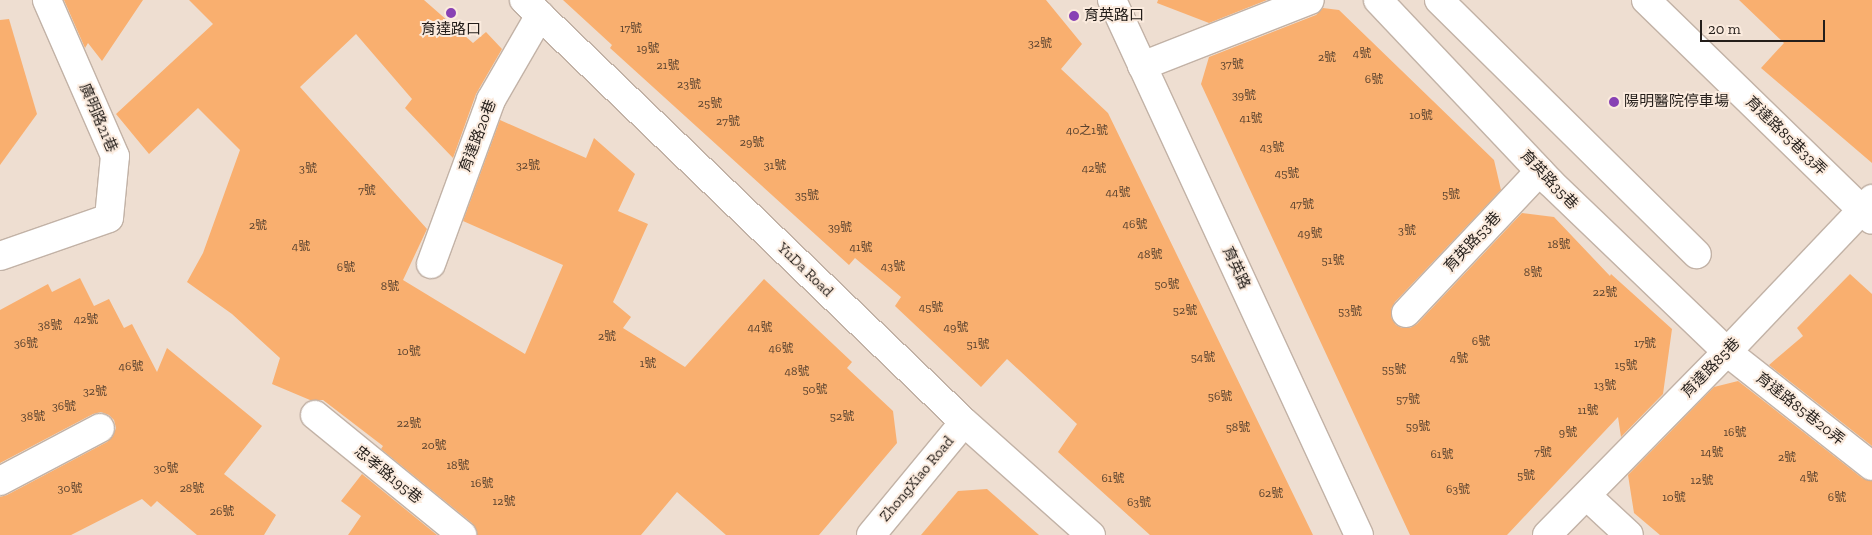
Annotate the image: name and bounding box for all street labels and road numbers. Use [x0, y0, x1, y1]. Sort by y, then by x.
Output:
street label: 廣明路21巷 [75, 81, 121, 155]
street label: 育達路85巷33弄 [1742, 93, 1830, 179]
street label: 育達路20巷 [456, 97, 500, 175]
street label: 育英路35巷 [1516, 147, 1582, 213]
street label: 育英路53巷 [1441, 208, 1505, 276]
street label: YuDa Road [773, 239, 837, 301]
street label: 育英路 [1218, 244, 1254, 292]
street label: 育達路85巷 [1678, 335, 1744, 401]
street label: 育達路85巷20弄 [1752, 369, 1848, 449]
street label: ZhongXiao Road [876, 433, 958, 525]
street label: 忠孝路195巷 [351, 442, 425, 508]

